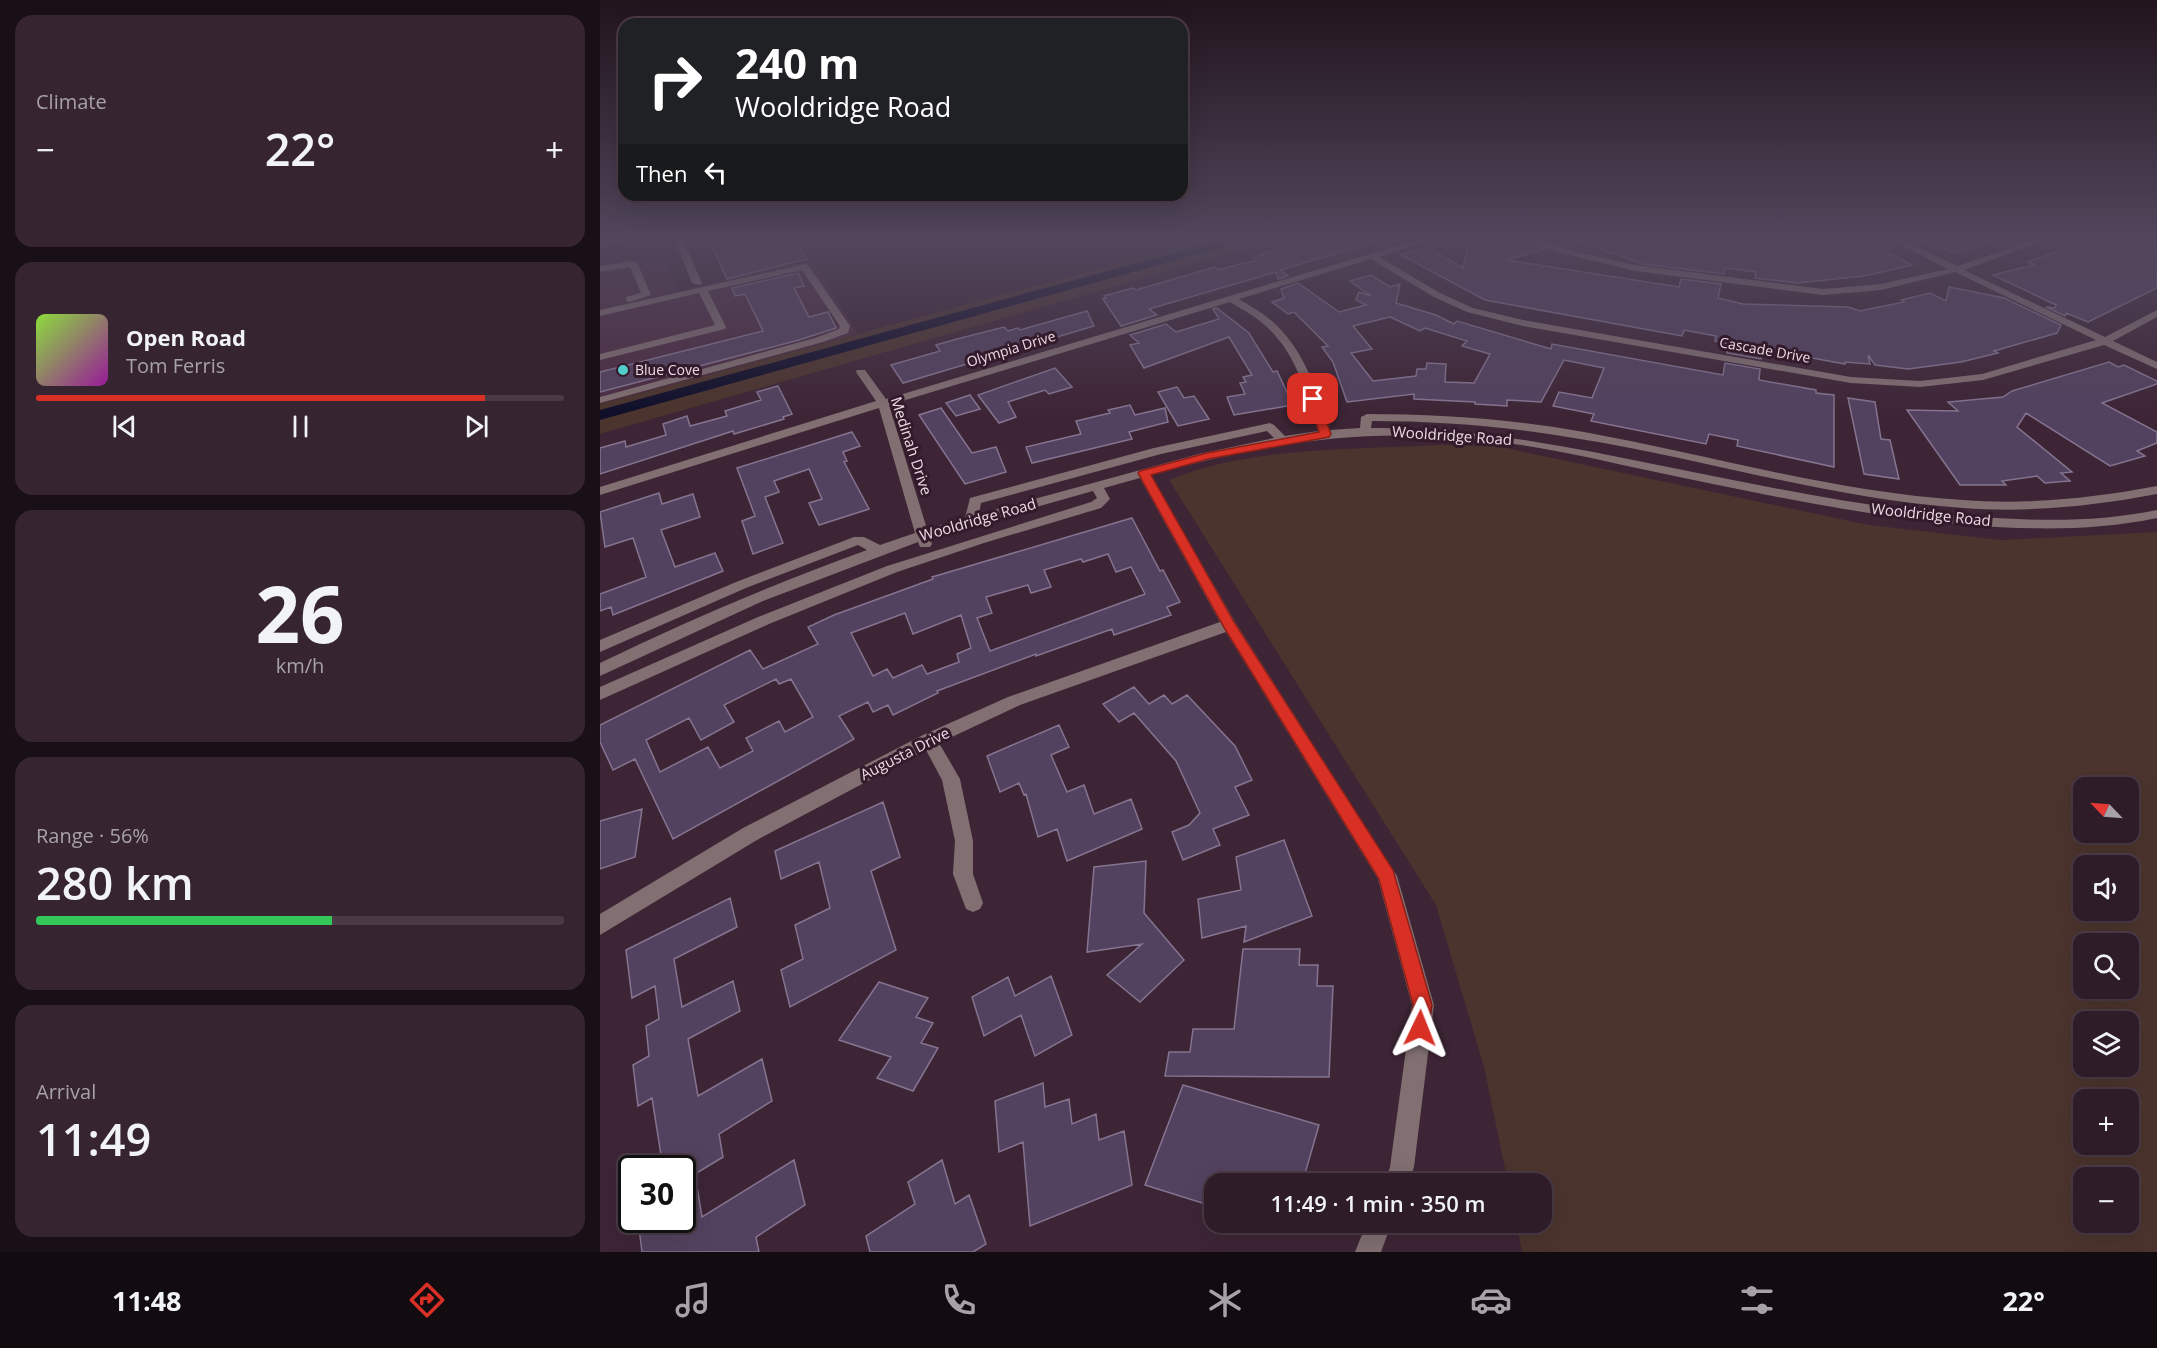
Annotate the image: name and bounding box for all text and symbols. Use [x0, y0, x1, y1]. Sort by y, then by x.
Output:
text: 240 m [735, 34, 859, 91]
icon: right [636, 42, 714, 120]
text: Climate [36, 88, 107, 115]
text: Wooldridge Road [735, 88, 951, 125]
text: 22° [265, 118, 335, 179]
text: − [36, 127, 55, 172]
text: + [545, 127, 564, 172]
icon: left [699, 156, 732, 189]
text: Then [636, 158, 687, 188]
text: Open Road [126, 322, 246, 352]
street label: Olympia Drive [964, 326, 1058, 371]
street label: Cascade Drive [1718, 332, 1812, 367]
text: Tom Ferris [126, 352, 225, 379]
place label: Blue Cove [635, 360, 700, 379]
marker: Blue Cove [616, 363, 630, 377]
pin [1287, 373, 1338, 424]
icon: arrive [1296, 382, 1329, 415]
street label: Medinah Drive [887, 394, 937, 497]
icon: previous [108, 410, 141, 443]
icon: pause [284, 410, 317, 443]
icon: next [460, 410, 493, 443]
street label: Wooldridge Road [1391, 421, 1513, 449]
street label: Wooldridge Road [917, 493, 1038, 545]
street label: Wooldridge Road [1870, 498, 1992, 530]
text: 26 [255, 560, 345, 666]
text: km/h [276, 652, 324, 679]
street label: Augusta Drive [857, 722, 953, 784]
north arrow [2073, 777, 2139, 843]
map controls [2073, 777, 2139, 1233]
text: Range · 56% [36, 822, 149, 849]
text: 280 km [36, 852, 194, 913]
button: sound [2073, 855, 2139, 921]
button: search [2073, 933, 2139, 999]
position arrow [1388, 996, 1452, 1060]
button: layers [2073, 1011, 2139, 1077]
text: Arrival [36, 1078, 96, 1105]
button: + [2073, 1089, 2139, 1155]
text: 11:49 [36, 1108, 151, 1169]
speed limit sign: 30 [618, 1155, 696, 1233]
button: − [2073, 1167, 2139, 1233]
text: 11:49 · 1 min · 350 m [1270, 1188, 1486, 1218]
icon: directions [406, 1279, 448, 1321]
icon: music [672, 1279, 714, 1321]
icon: phone [938, 1279, 980, 1321]
icon: climate [1204, 1279, 1246, 1321]
icon: car [1470, 1279, 1512, 1321]
icon: filters [1736, 1279, 1778, 1321]
text: 11:48 [112, 1282, 182, 1319]
text: 22° [2002, 1282, 2045, 1319]

